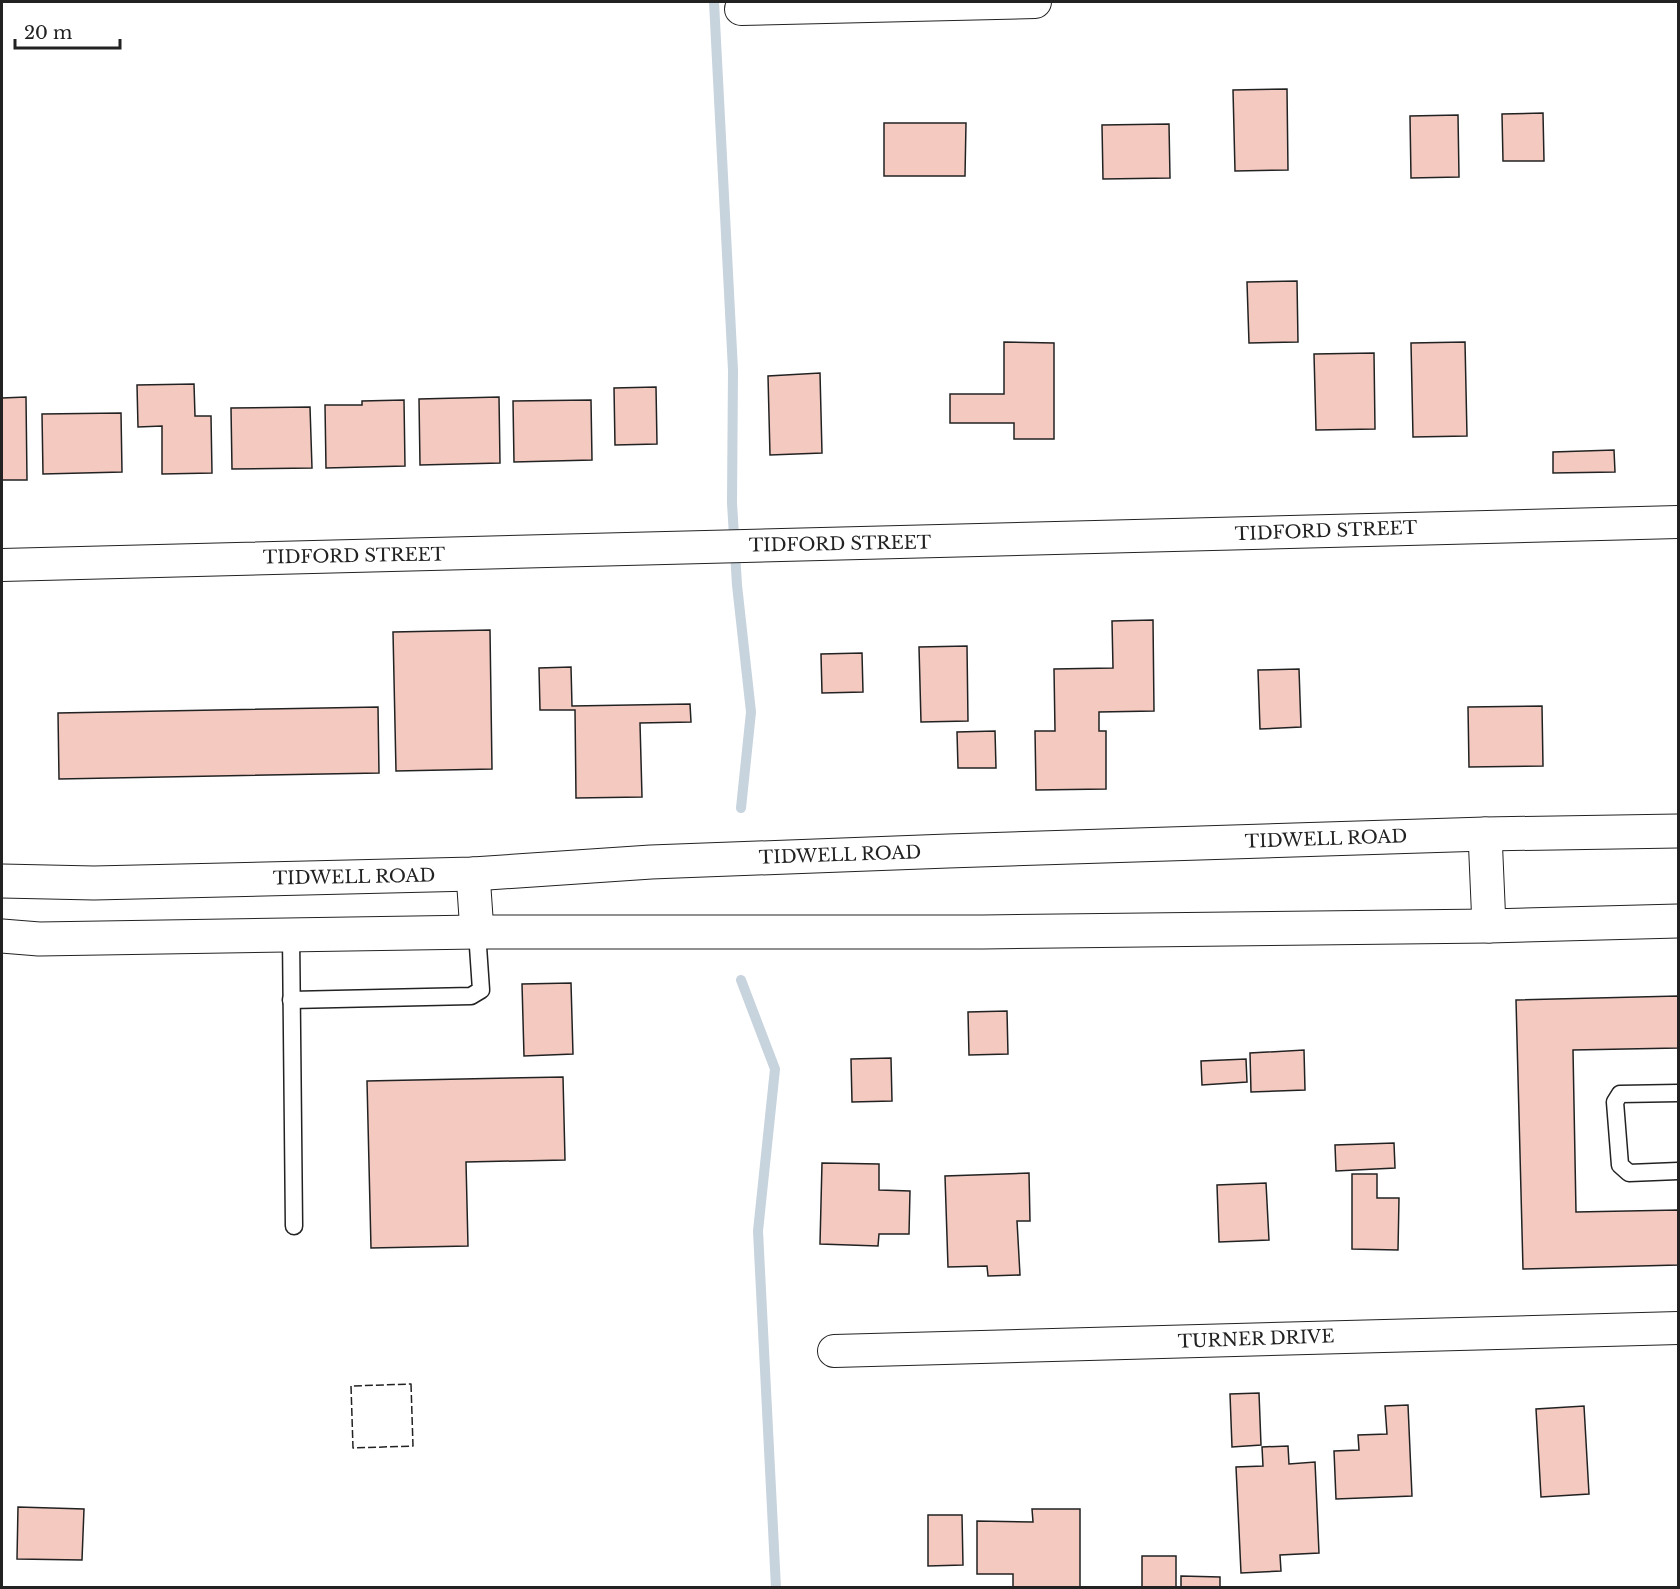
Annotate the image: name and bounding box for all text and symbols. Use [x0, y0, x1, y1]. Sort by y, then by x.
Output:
scale bar [15, 12, 120, 50]
text: 20 m [24, 22, 72, 44]
street label: TIDFORD STREET [1234, 517, 1418, 545]
street label: TIDFORD STREET [749, 531, 932, 557]
street label: TIDFORD STREET [263, 543, 446, 569]
street label: TIDWELL ROAD [1244, 825, 1408, 853]
street label: TIDWELL ROAD [758, 841, 922, 869]
street label: TIDWELL ROAD [273, 865, 435, 889]
street label: TURNER DRIVE [1177, 1325, 1335, 1353]

